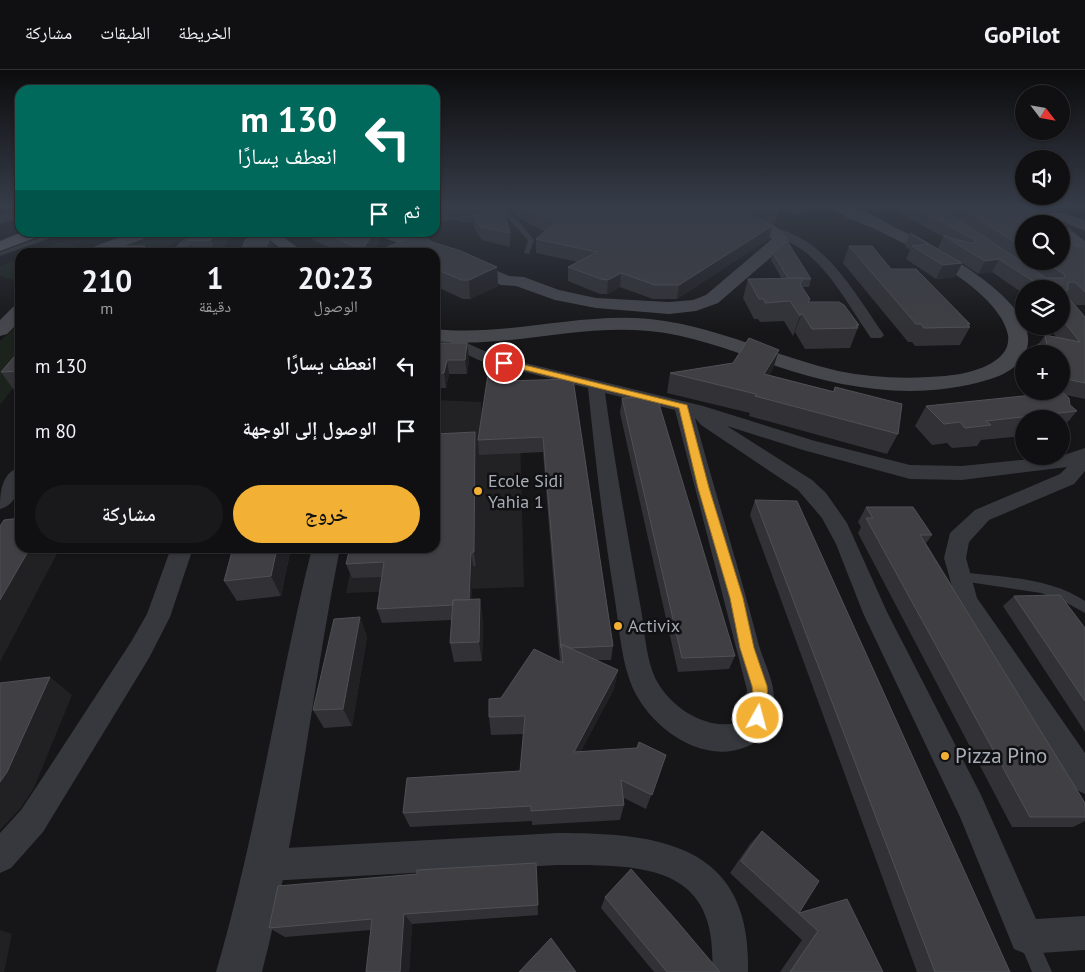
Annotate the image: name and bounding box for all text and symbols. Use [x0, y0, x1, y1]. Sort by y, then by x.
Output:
text: GoPilot [984, 19, 1060, 50]
text: مشاركة [25, 21, 72, 44]
text: الطبقات [100, 21, 150, 44]
text: الخريطة [178, 21, 231, 44]
north arrow [1015, 85, 1070, 140]
map controls [1015, 85, 1070, 465]
text: 130 m [240, 96, 337, 142]
icon: left [355, 105, 420, 170]
text: انعطف يسارًا [237, 142, 337, 170]
button: sound [1015, 150, 1070, 205]
text: ثم [403, 199, 420, 223]
icon: arrive [365, 200, 393, 228]
button: search [1015, 215, 1070, 270]
text: 1 [206, 258, 223, 297]
text: 20:23 [298, 258, 374, 297]
text: 210 [81, 261, 132, 300]
button: layers [1015, 280, 1070, 335]
text: دقيقة [199, 296, 231, 316]
text: الوصول [313, 296, 358, 316]
text: m [100, 298, 113, 318]
pin [483, 342, 525, 384]
button: + [1015, 345, 1070, 400]
icon: arrive [490, 349, 518, 377]
text: انعطف يسارًا [286, 351, 377, 375]
icon: left [392, 352, 420, 380]
text: 130 m [35, 354, 87, 378]
button: − [1015, 410, 1070, 465]
text: الوصول إلى الوجهة [242, 416, 377, 440]
icon: arrive [392, 417, 420, 445]
text: 80 m [35, 419, 76, 443]
place label: Ecole Sidi Yahia 1 [488, 469, 563, 513]
button: مشاركة [35, 485, 223, 543]
button: خروج [233, 485, 420, 543]
marker: Ecole Sidi Yahia 1 [472, 485, 484, 497]
place label: Activix [628, 614, 680, 637]
marker: Activix [612, 620, 624, 632]
position arrow [731, 691, 783, 743]
place label: Pizza Pino [955, 742, 1047, 769]
marker: Pizza Pino [939, 750, 951, 762]

